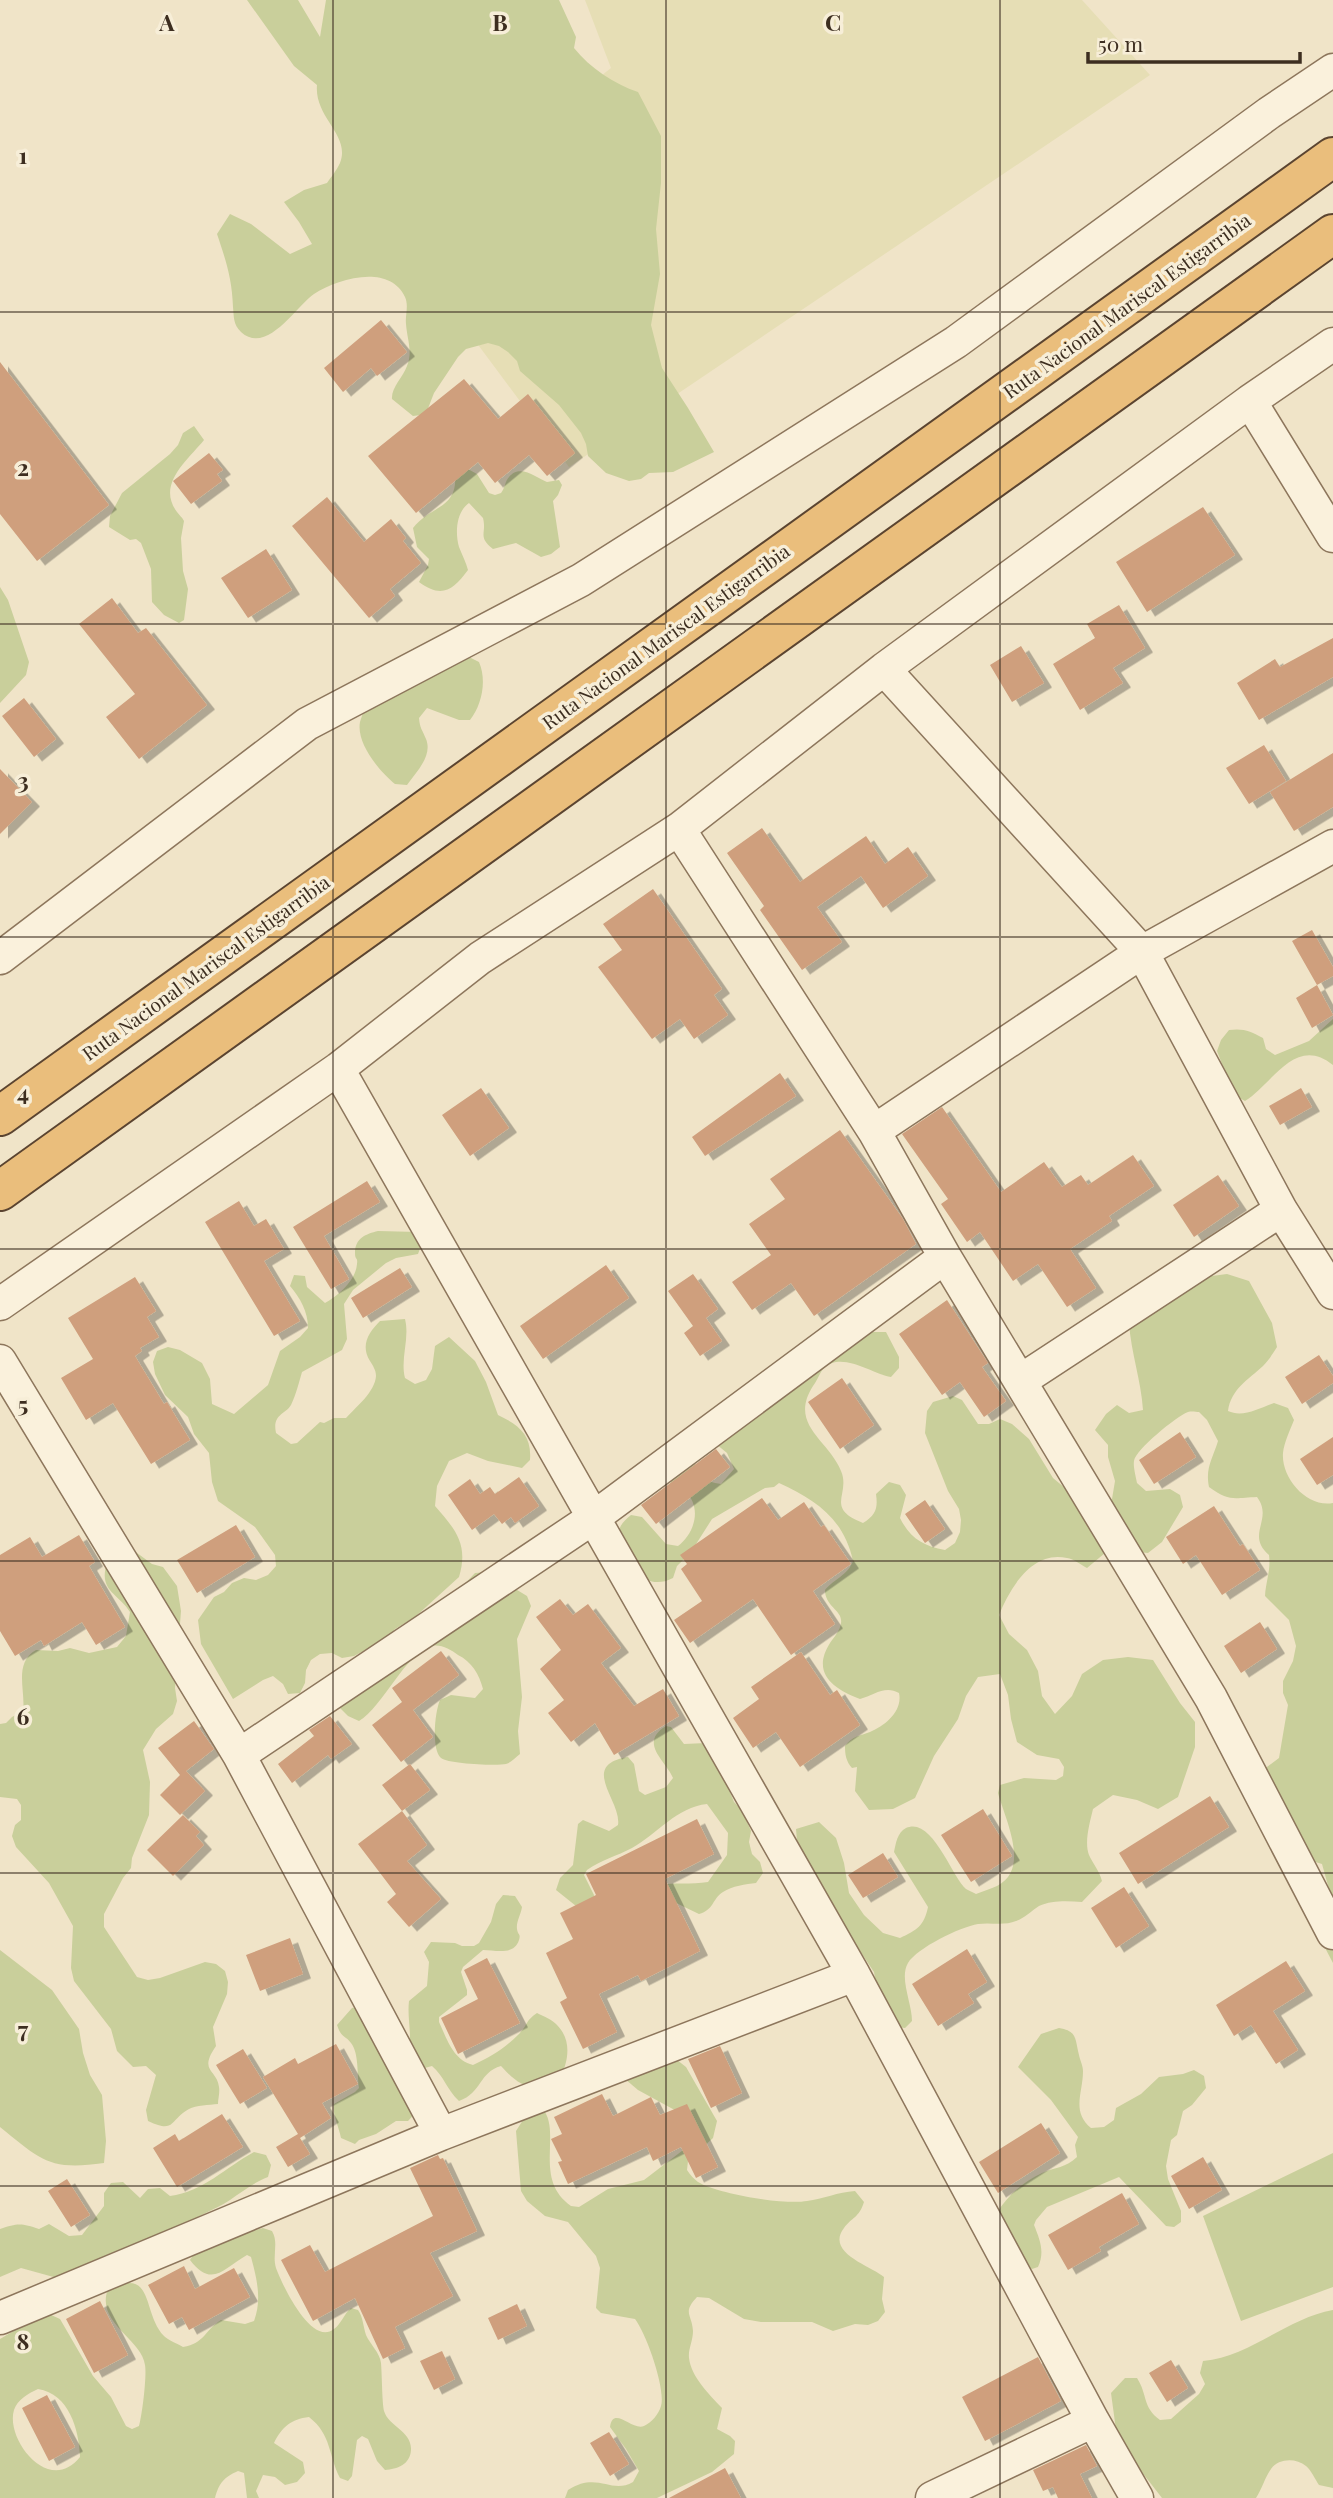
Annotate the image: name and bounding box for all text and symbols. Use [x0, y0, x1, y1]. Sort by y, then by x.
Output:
text: A [158, 6, 175, 37]
text: B [492, 6, 508, 37]
text: C [825, 6, 841, 37]
scale bar [1088, 21, 1300, 65]
text: 50 m [1098, 29, 1144, 57]
text: 1 [19, 139, 28, 170]
street label: Ruta Nacional Mariscal Estigarribia [997, 206, 1256, 404]
text: 2 [17, 451, 29, 482]
street label: Ruta Nacional Mariscal Estigarribia [536, 537, 795, 735]
text: 3 [17, 764, 29, 795]
street label: Ruta Nacional Mariscal Estigarribia [76, 868, 335, 1066]
text: 4 [17, 1076, 29, 1107]
text: 5 [18, 1388, 28, 1419]
text: 6 [17, 1700, 30, 1731]
text: 7 [18, 2013, 29, 2044]
text: 8 [17, 2325, 29, 2356]

